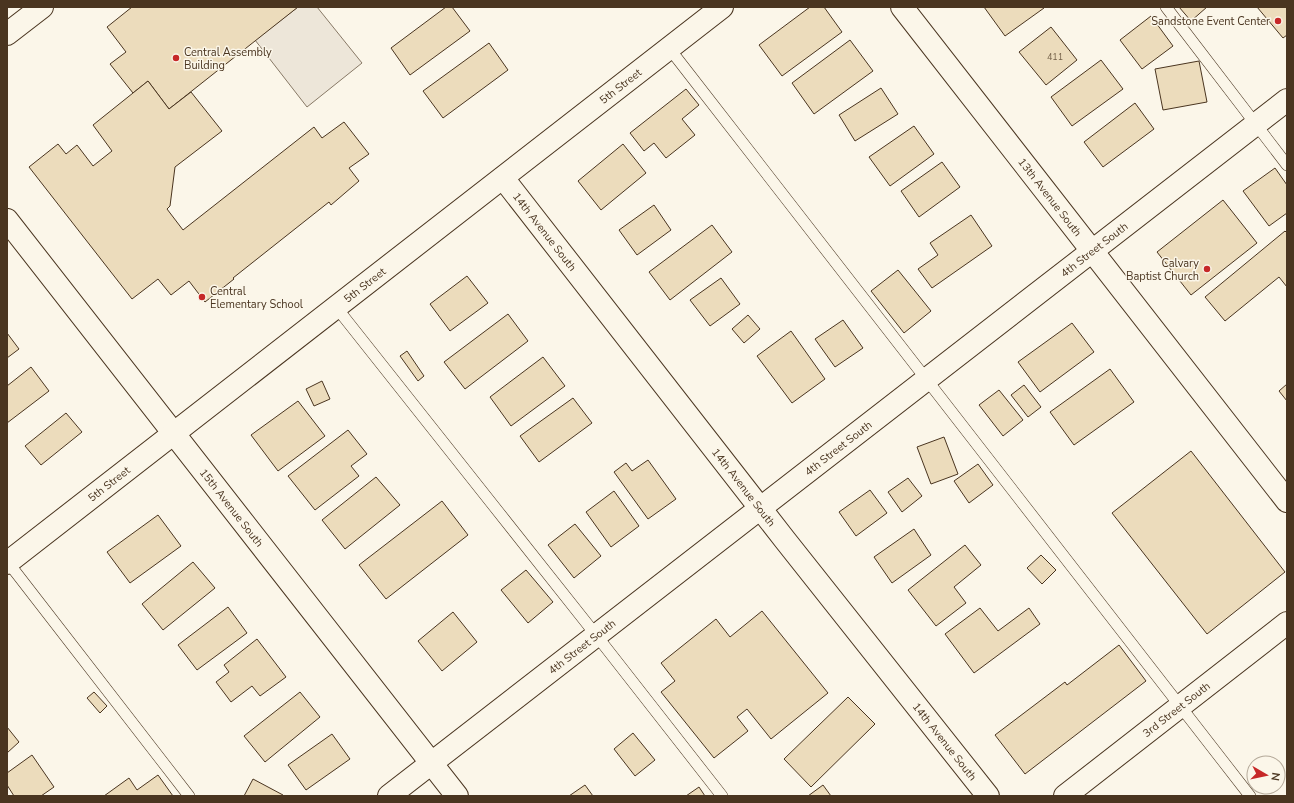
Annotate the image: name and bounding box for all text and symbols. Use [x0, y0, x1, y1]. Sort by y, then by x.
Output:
place label: Sandstone Event Center [1151, 14, 1270, 29]
marker: Sandstone Event Center [1273, 16, 1283, 26]
place label: Central Assembly Building [184, 45, 272, 73]
house number: 411 [1047, 51, 1063, 63]
marker: Central Assembly Building [171, 53, 181, 63]
street label: 5th Street [596, 65, 645, 107]
street label: 13th Avenue South [1015, 155, 1085, 239]
street label: 14th Avenue South [509, 189, 580, 274]
street label: 4th Street South [1057, 219, 1131, 280]
place label: Calvary Baptist Church [1126, 256, 1199, 284]
street label: 5th Street [340, 264, 389, 306]
marker: Calvary Baptist Church [1202, 264, 1212, 274]
place label: Central Elementary School [210, 284, 304, 312]
marker: Central Elementary School [197, 292, 207, 302]
street label: 4th Street South [801, 417, 875, 479]
street label: 14th Avenue South [709, 445, 779, 530]
street label: 5th Street [85, 463, 133, 505]
street label: 15th Avenue South [196, 465, 267, 550]
street label: 4th Street South [545, 616, 619, 677]
street label: 3rd Street South [1139, 678, 1213, 740]
street label: 14th Avenue South [909, 699, 980, 784]
north arrow [1246, 755, 1286, 795]
text: N [1267, 771, 1283, 782]

